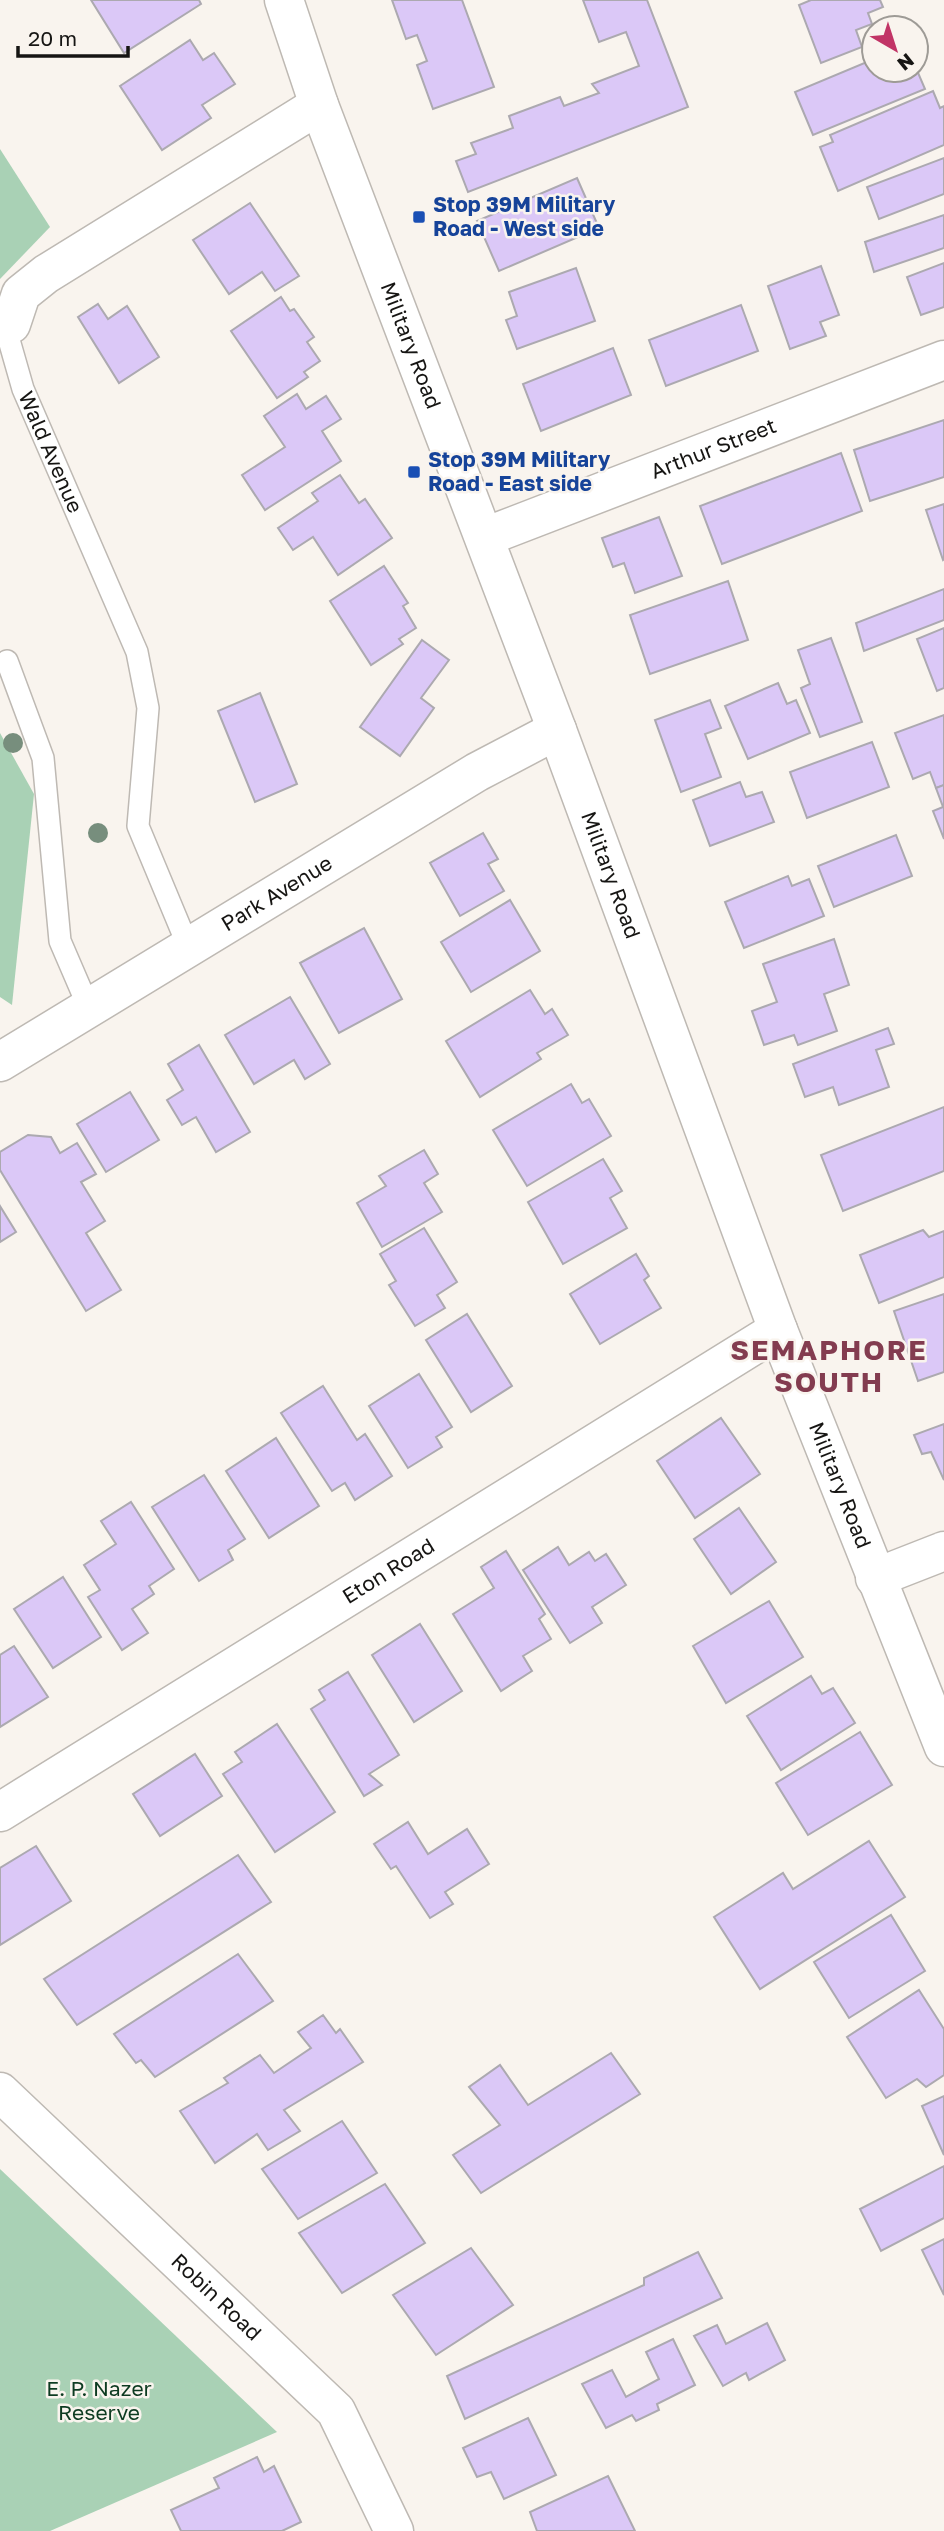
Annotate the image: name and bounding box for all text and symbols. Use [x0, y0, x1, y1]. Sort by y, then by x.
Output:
scale bar [18, 14, 128, 58]
north arrow [860, 14, 930, 84]
text: 20 m [28, 25, 77, 51]
text: N [893, 49, 919, 76]
place label: Stop 39M Military Road - West side [433, 191, 616, 241]
marker: Stop 39M Military Road - West side [411, 209, 427, 225]
street label: Military Road [376, 278, 447, 412]
street label: Wald Avenue [14, 387, 89, 517]
street label: Arthur Street [647, 412, 780, 484]
place label: Stop 39M Military Road - East side [428, 446, 611, 496]
marker: Stop 39M Military Road - East side [406, 464, 422, 480]
street label: Military Road [576, 807, 647, 942]
street label: Park Avenue [216, 849, 336, 936]
district label: SEMAPHORE SOUTH [730, 1333, 928, 1398]
street label: Military Road [804, 1418, 878, 1552]
street label: Eton Road [337, 1532, 439, 1609]
street label: Robin Road [166, 2247, 267, 2345]
park label: E. P. Nazer Reserve [46, 2375, 152, 2425]

